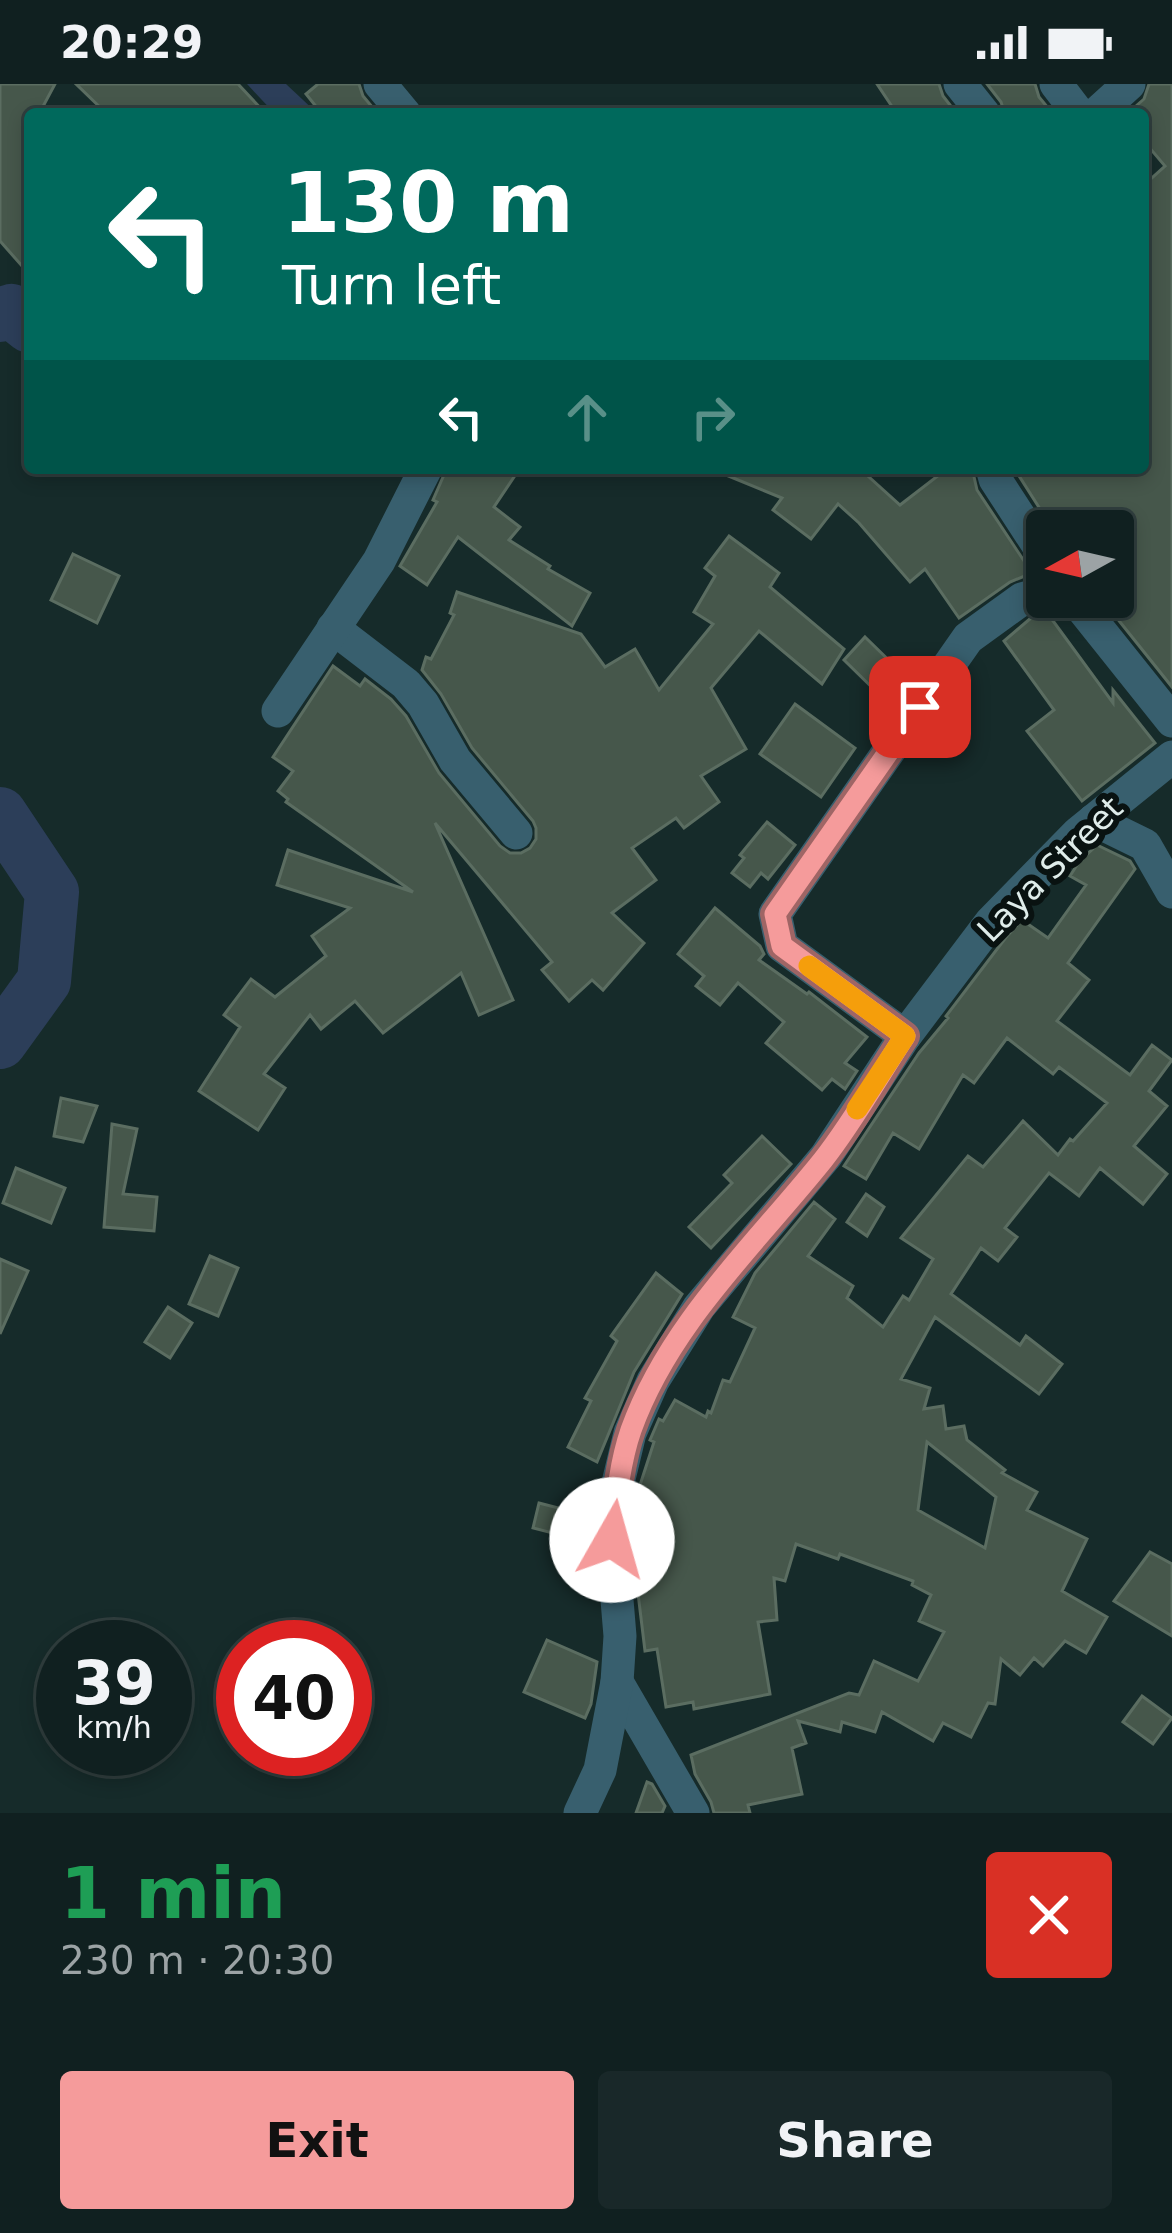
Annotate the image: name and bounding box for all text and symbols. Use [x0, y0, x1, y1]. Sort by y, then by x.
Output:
text: 20:29 [60, 16, 203, 69]
text: 130 m [282, 154, 574, 252]
icon: left [84, 156, 240, 312]
text: Turn left [282, 254, 501, 317]
icon: left [428, 384, 494, 450]
icon: ahead [554, 384, 620, 450]
icon: right [680, 384, 746, 450]
north arrow [1026, 510, 1134, 618]
map controls [1026, 510, 1134, 618]
pin [869, 656, 971, 758]
icon: arrive [887, 674, 953, 740]
street label: Laya Street [969, 788, 1131, 950]
position arrow [549, 1477, 675, 1603]
speed limit sign: 40 [216, 1620, 372, 1776]
text: 39 [72, 1648, 156, 1718]
text: km/h [76, 1710, 152, 1745]
text: 1 min [60, 1851, 286, 1935]
button: close [986, 1852, 1112, 1978]
text: 230 m · 20:30 [60, 1938, 334, 1983]
button: Exit [60, 2071, 574, 2209]
button: Share [598, 2071, 1112, 2209]

